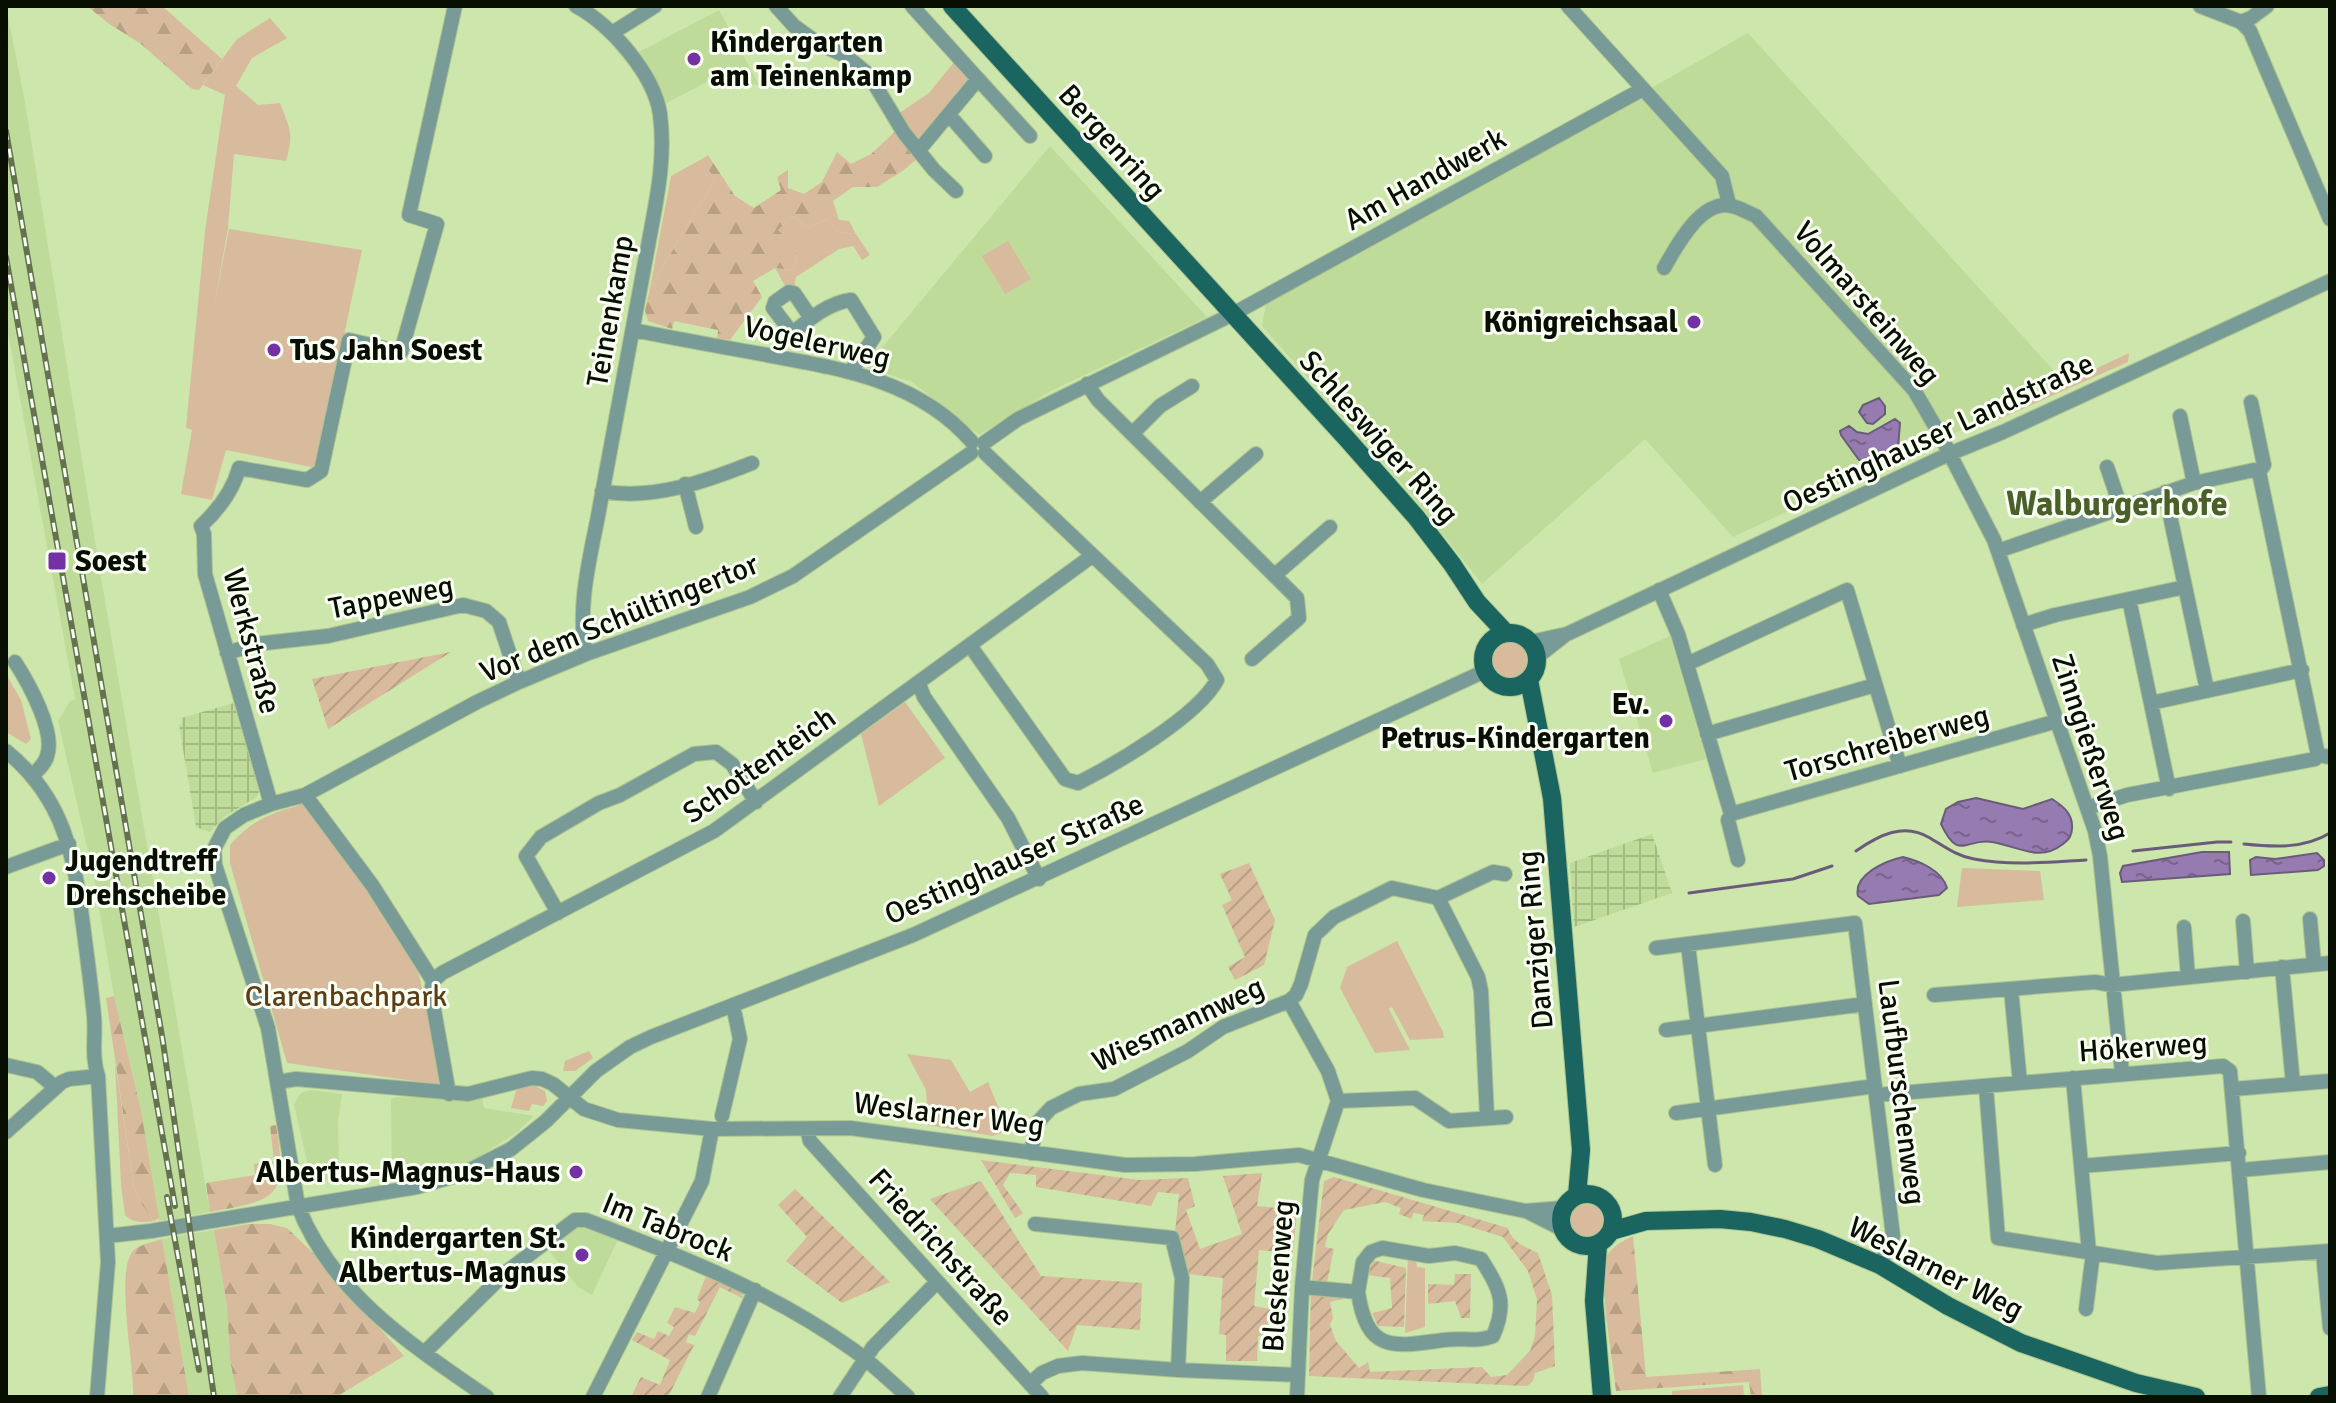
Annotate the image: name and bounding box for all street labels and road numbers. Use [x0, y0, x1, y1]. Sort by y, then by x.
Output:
street label: Bergenring [1050, 77, 1173, 208]
street label: Am Handwerk [1338, 120, 1512, 239]
street label: Volmarsteinweg [1785, 214, 1948, 393]
street label: Teinenkamp [579, 232, 642, 390]
street label: Vogelerweg [740, 308, 894, 377]
street label: Schleswiger Ring [1291, 343, 1466, 532]
street label: Oestinghauser Landstraße [1777, 345, 2100, 522]
street label: Vor dem Schültingertor [475, 546, 764, 691]
street label: Werkstraße [214, 564, 289, 718]
street label: Tappeweg [326, 567, 457, 628]
street label: Zinngießerweg [2043, 649, 2138, 845]
street label: Torschreiberweg [1781, 697, 1994, 790]
street label: Schottenteich [676, 699, 843, 832]
street label: Oestinghauser Straße [879, 786, 1149, 933]
street label: Danziger Ring [1509, 849, 1562, 1031]
street label: Wiesmannweg [1086, 969, 1270, 1080]
street label: Laufburschenweg [1869, 977, 1934, 1207]
street label: Hökerweg [2077, 1025, 2209, 1070]
street label: Weslarner Weg [852, 1084, 1046, 1145]
street label: Friedrichstraße [860, 1161, 1021, 1334]
street label: Im Tabrock [597, 1184, 739, 1270]
street label: Bleskenweg [1255, 1199, 1302, 1353]
street label: Weslarner Weg [1842, 1208, 2030, 1328]

